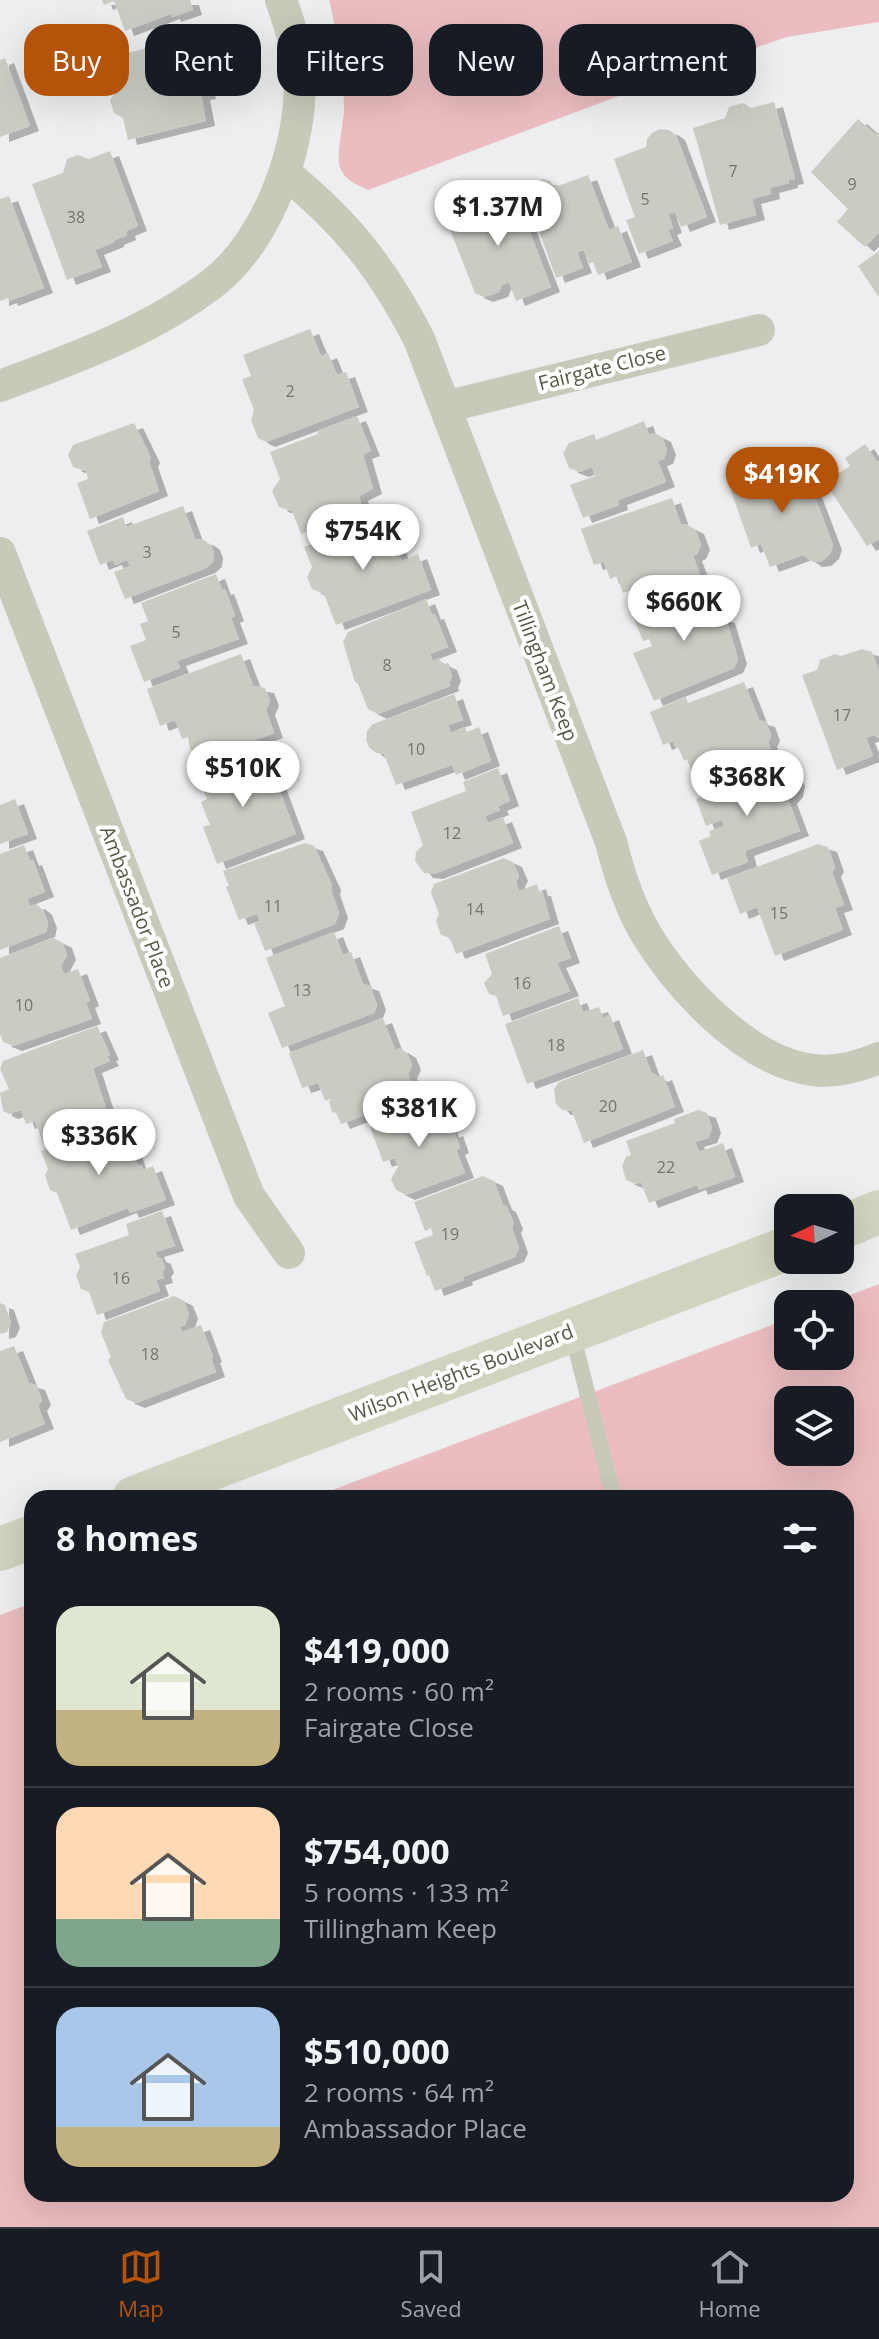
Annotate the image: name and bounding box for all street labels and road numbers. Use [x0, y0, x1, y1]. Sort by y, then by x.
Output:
street label: Fairgate Close [535, 339, 669, 396]
street label: Tillingham Keep [506, 597, 585, 745]
street label: Ambassador Place [94, 822, 181, 992]
street label: Wilson Heights Boulevard [345, 1317, 577, 1428]

